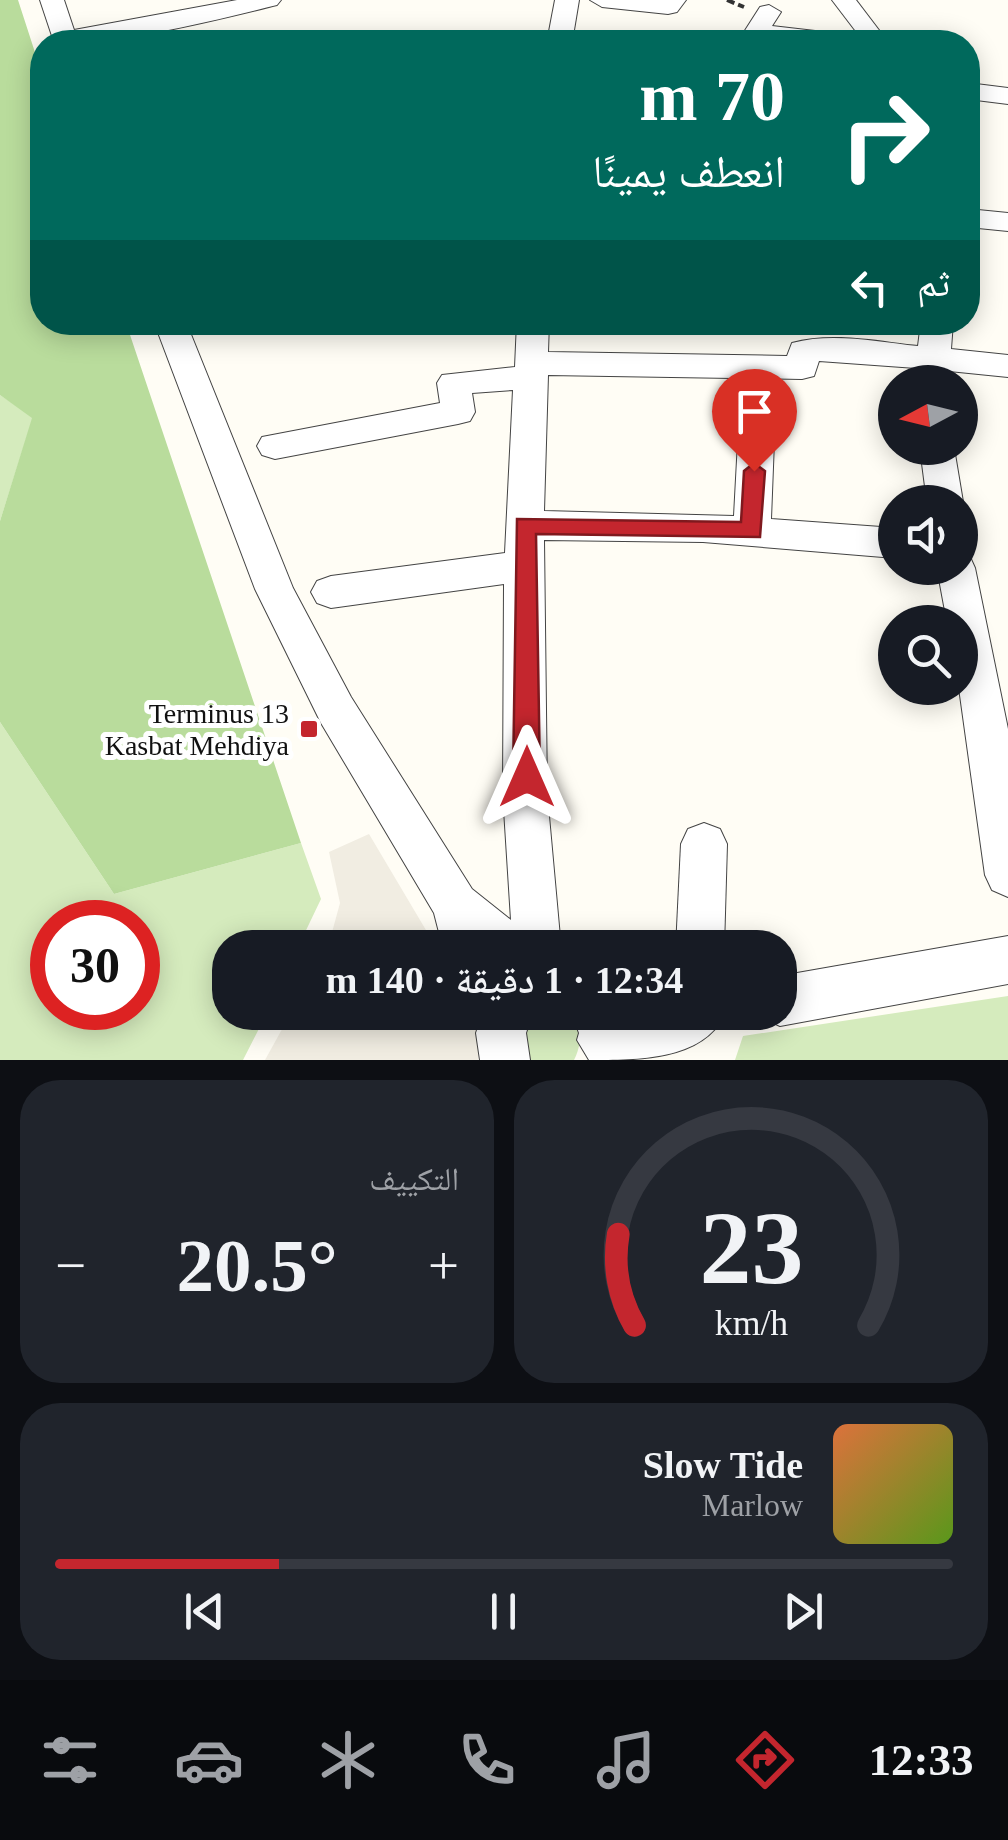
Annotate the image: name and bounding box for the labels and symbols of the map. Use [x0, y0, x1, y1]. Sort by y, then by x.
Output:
north arrow [878, 365, 978, 465]
pin [712, 369, 797, 472]
place label: Terminus 13 Kasbat Mehdiya [105, 698, 290, 761]
marker: Terminus 13 Kasbat Mehdiya [298, 718, 320, 740]
position arrow [475, 725, 579, 829]
speed limit sign: 30 [30, 900, 160, 1030]

